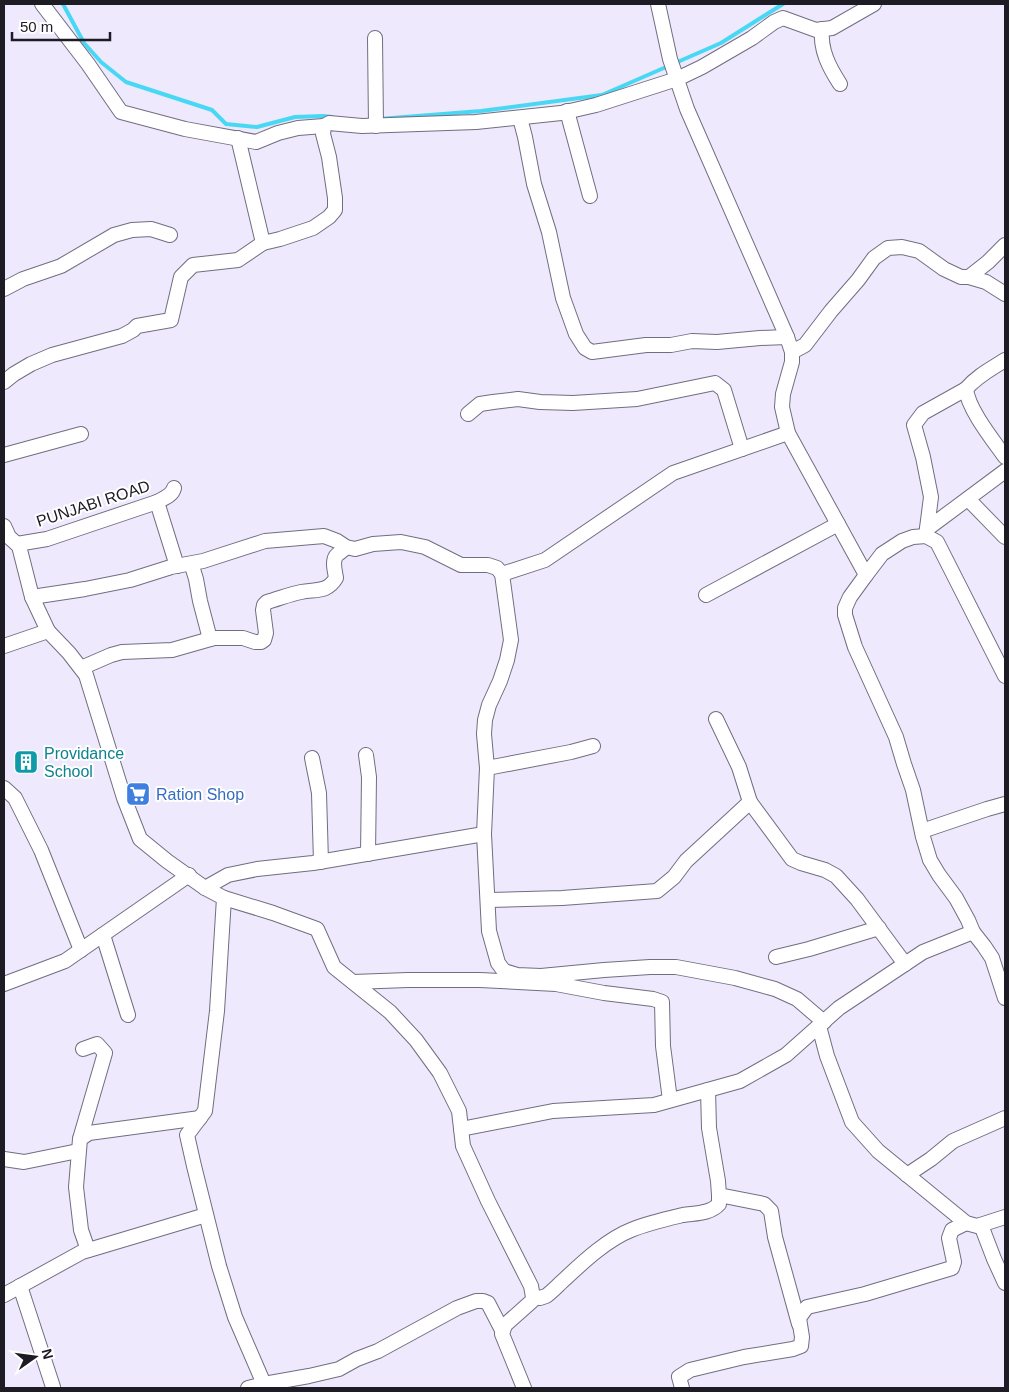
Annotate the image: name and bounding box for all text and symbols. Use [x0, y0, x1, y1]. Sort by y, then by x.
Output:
scale bar [12, 10, 110, 42]
text: 50 m [20, 18, 53, 35]
street label: PUNJABI ROAD [34, 477, 152, 530]
place label: Providance School [44, 745, 124, 780]
building icon: Providance School [13, 749, 39, 775]
supermarket icon: Ration Shop [125, 781, 151, 807]
place label: Ration Shop [156, 786, 244, 803]
north arrow [10, 1332, 60, 1382]
text: N [39, 1347, 57, 1361]

